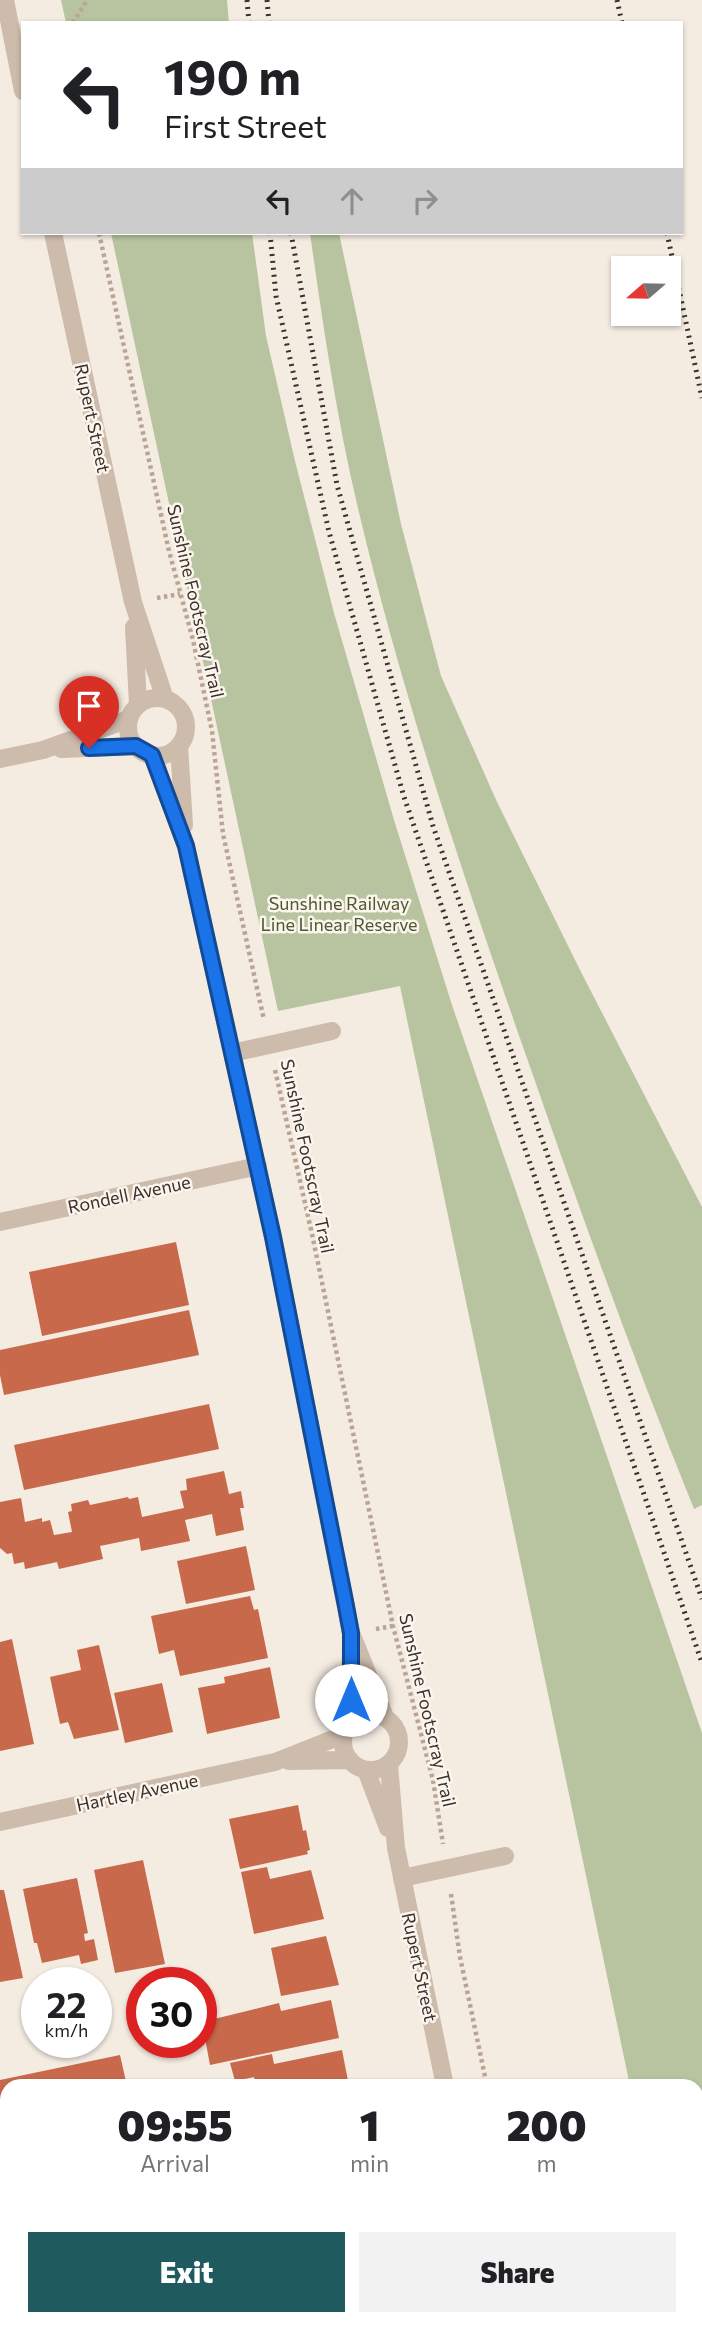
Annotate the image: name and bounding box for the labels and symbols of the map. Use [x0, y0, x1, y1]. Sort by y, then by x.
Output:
north arrow [611, 256, 681, 326]
street label: Rupert Street [71, 361, 115, 475]
street label: Sunshine Footscray Trail [163, 502, 229, 700]
pin [59, 676, 119, 748]
park label: Sunshine Railway Line Linear Reserve [260, 892, 418, 935]
street label: Sunshine Footscray Trail [277, 1057, 339, 1255]
street label: Rondell Avenue [66, 1170, 192, 1218]
street label: Sunshine Footscray Trail [395, 1611, 461, 1809]
position arrow [314, 1663, 388, 1737]
street label: Hartley Avenue [74, 1768, 200, 1816]
street label: Rupert Street [398, 1910, 442, 2024]
speed limit sign: 30 [126, 1967, 217, 2058]

